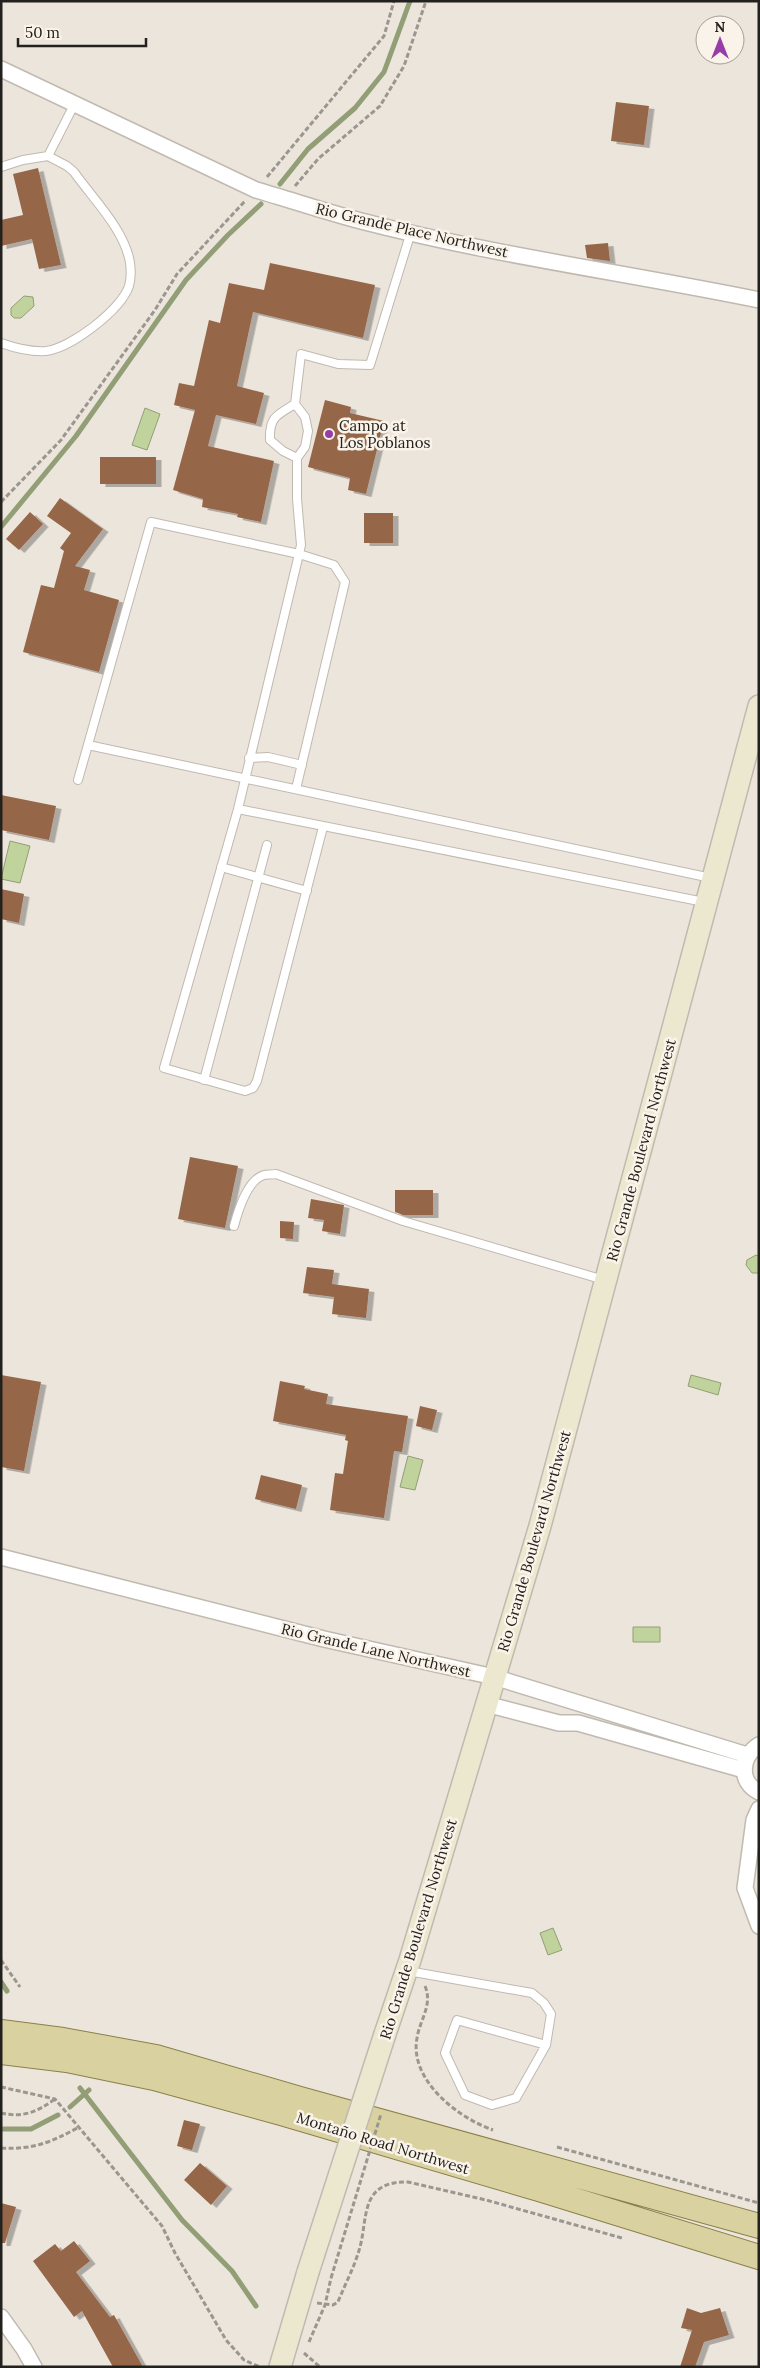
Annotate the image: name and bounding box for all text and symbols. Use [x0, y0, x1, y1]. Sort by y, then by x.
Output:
scale bar [18, 15, 145, 47]
north arrow [695, 15, 745, 65]
text: N [715, 18, 726, 36]
text: 50 m [25, 23, 60, 42]
street label: Rio Grande Place Northwest [314, 199, 510, 261]
place label: Campo at Los Poblanos [339, 416, 430, 452]
marker: Campo at Los Poblanos [323, 428, 335, 440]
street label: Rio Grande Boulevard Northwest [602, 1036, 680, 1263]
street label: Rio Grande Boulevard Northwest [493, 1428, 575, 1654]
street label: Rio Grande Lane Northwest [279, 1619, 473, 1681]
street label: Rio Grande Boulevard Northwest [375, 1816, 461, 2042]
street label: Montaño Road Northwest [294, 2108, 472, 2178]

